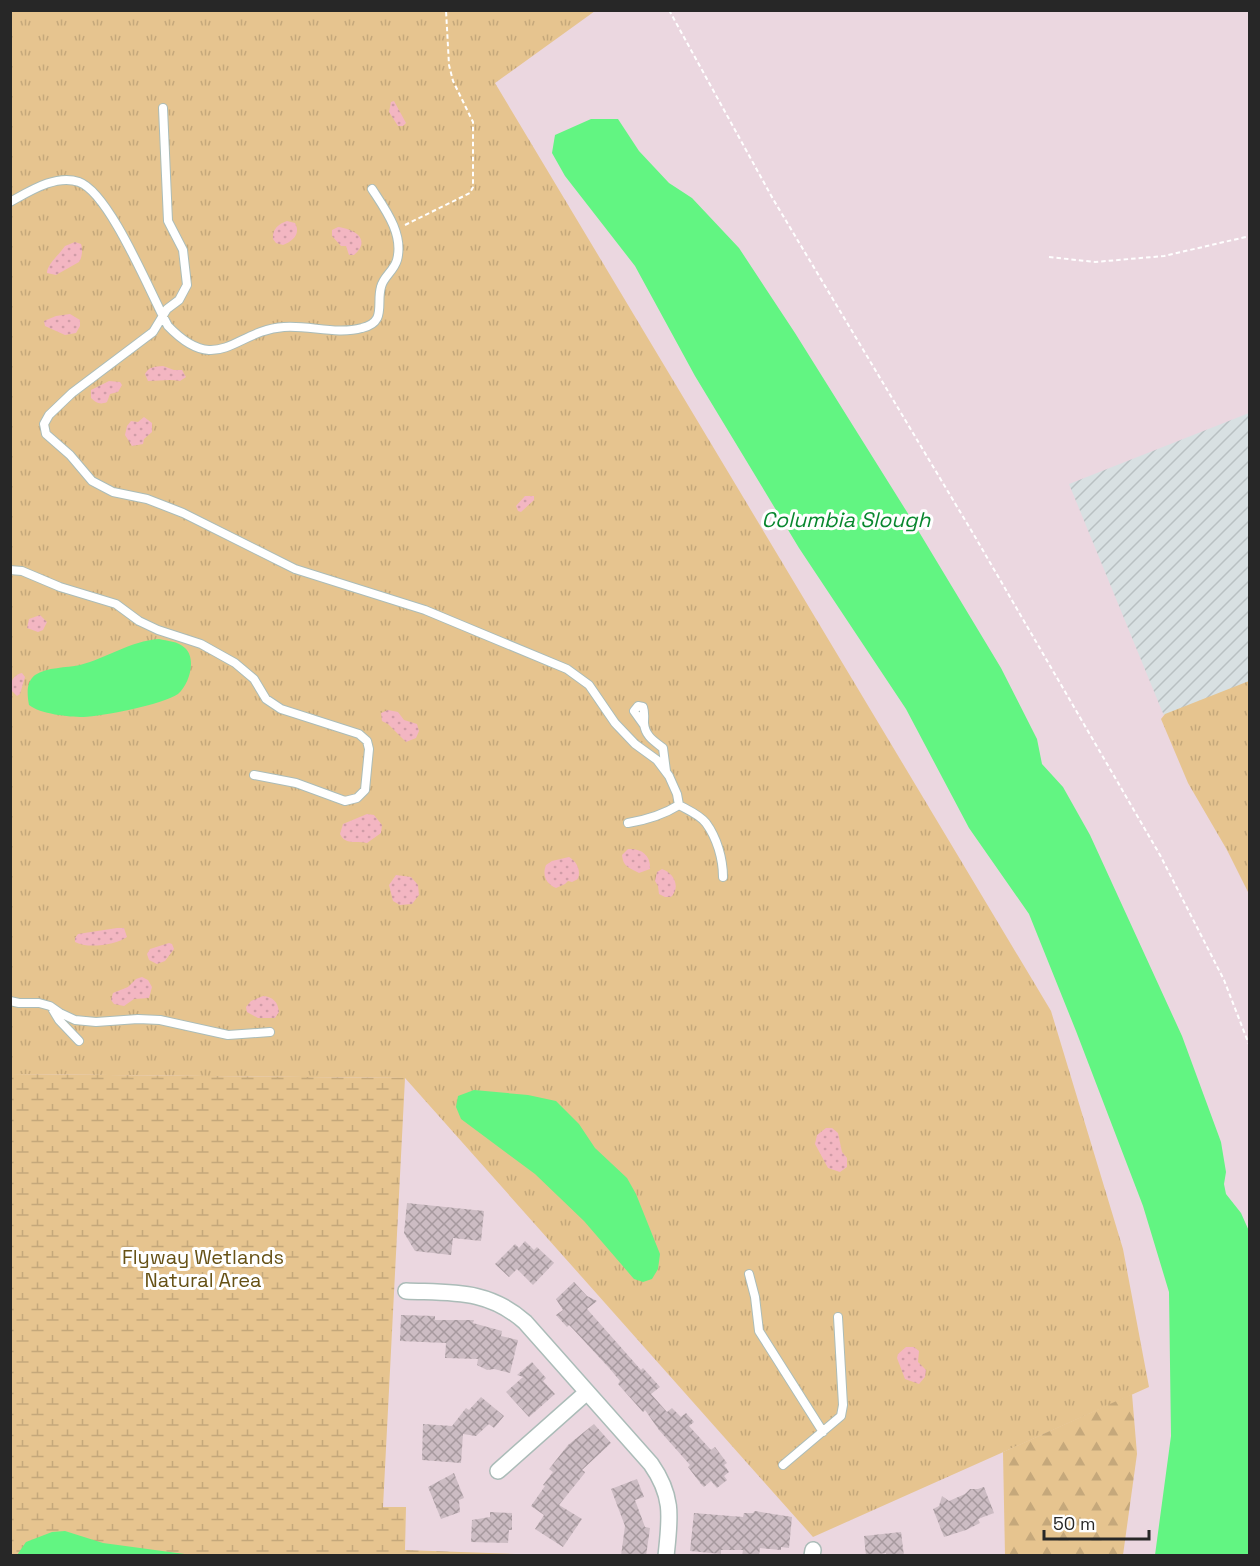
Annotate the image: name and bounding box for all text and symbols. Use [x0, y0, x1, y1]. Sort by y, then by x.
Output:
water label: Columbia Slough [762, 506, 932, 533]
park label: Flyway Wetlands Natural Area [122, 1244, 284, 1293]
scale bar [1044, 1503, 1149, 1541]
text: 50 m [1053, 1512, 1095, 1535]

